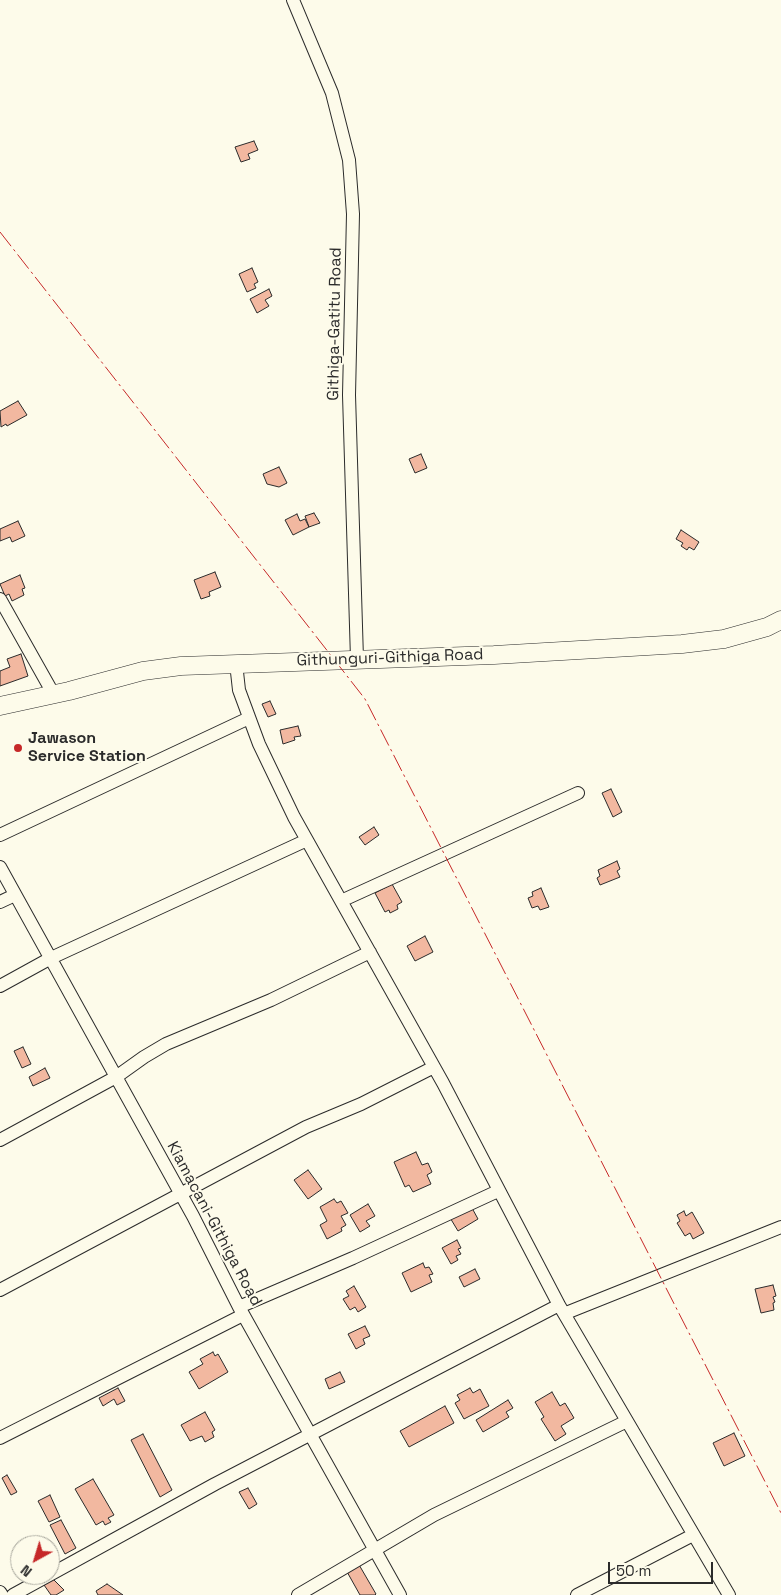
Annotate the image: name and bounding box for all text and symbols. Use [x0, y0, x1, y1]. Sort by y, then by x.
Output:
street label: Githiga-Gatitu Road [324, 247, 346, 401]
street label: Githunguri-Githiga Road [296, 645, 484, 671]
place label: Jawason Service Station [28, 729, 146, 767]
marker: Jawason Service Station [12, 742, 24, 754]
street label: Kiamacani-Githiga Road [162, 1138, 266, 1310]
north arrow [10, 1535, 60, 1585]
scale bar [611, 1552, 716, 1584]
text: N [17, 1561, 36, 1581]
text: 50 m [616, 1561, 651, 1580]

